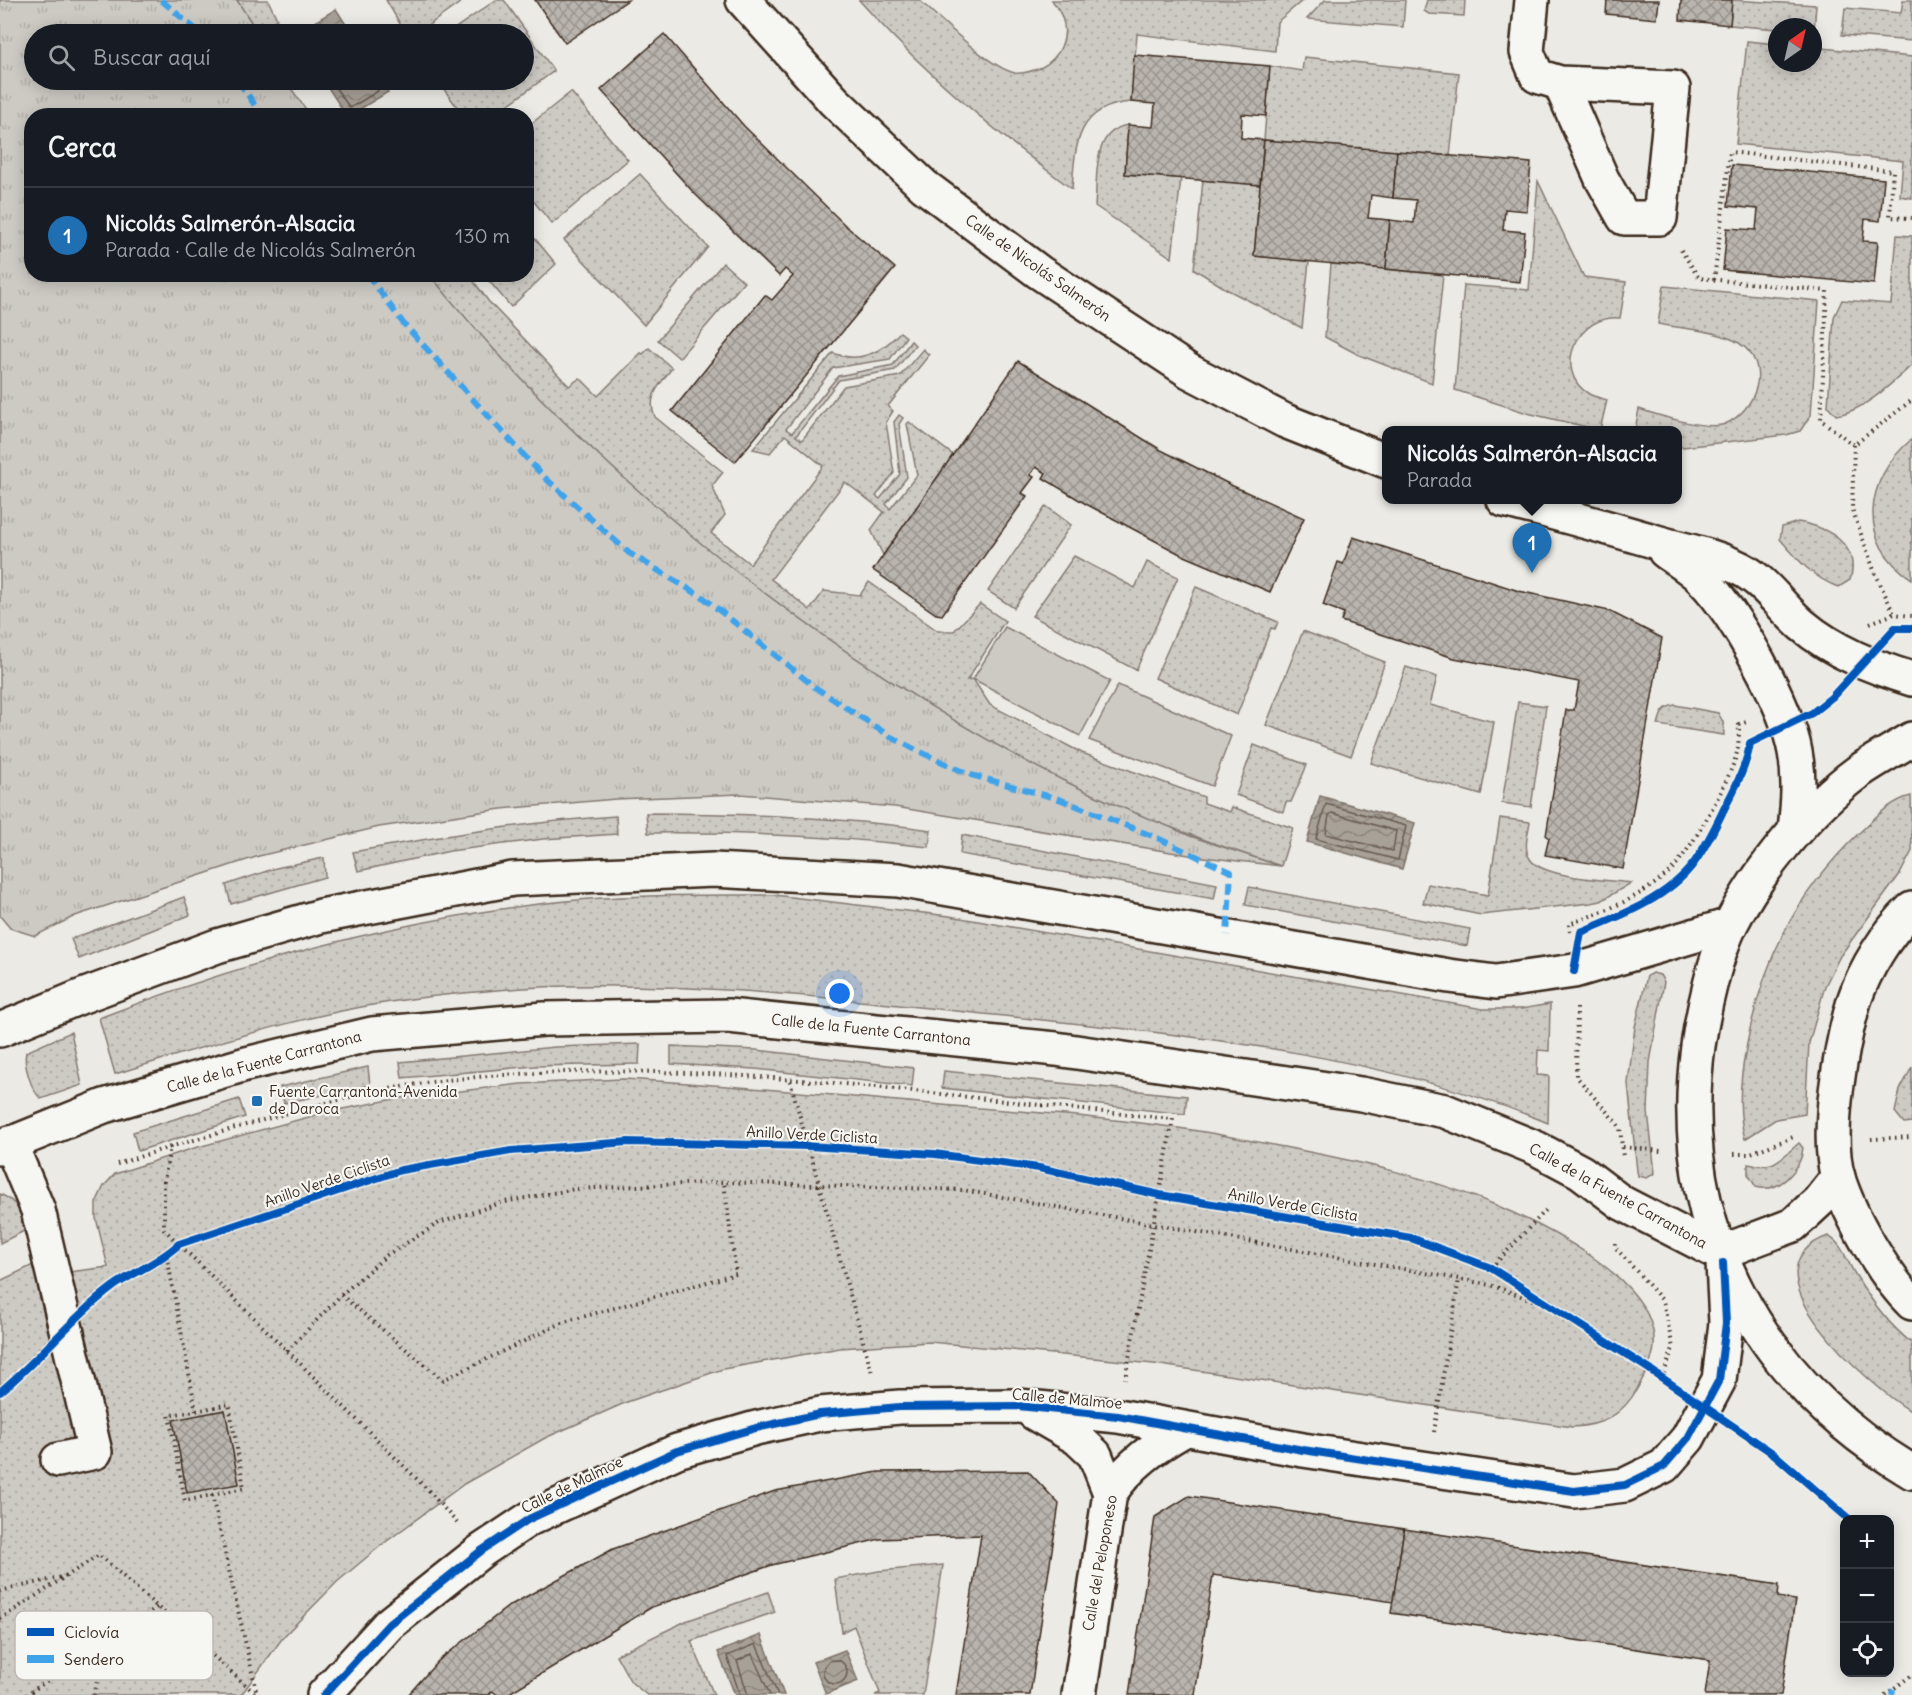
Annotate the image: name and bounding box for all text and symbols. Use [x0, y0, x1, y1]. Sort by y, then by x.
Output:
north arrow [1768, 18, 1822, 72]
search box [24, 24, 534, 90]
icon: search [45, 41, 78, 74]
text: Buscar aquí [93, 43, 210, 71]
text: Cerca [48, 131, 117, 164]
text: Nicolás Salmerón-Alsacia [105, 209, 355, 237]
street label: Calle de Nicolás Salmerón [962, 210, 1115, 325]
text: 1 [64, 223, 71, 248]
text: 130 m [455, 223, 510, 248]
text: Parada · Calle de Nicolás Salmerón [105, 237, 416, 262]
popup [1382, 426, 1682, 504]
text: Nicolás Salmerón-Alsacia [1407, 439, 1657, 467]
text: Parada [1407, 467, 1472, 492]
pin: 1 [1512, 524, 1552, 573]
your location [825, 979, 854, 1008]
street label: Calle de la Fuente Carrantona [770, 1010, 972, 1049]
street label: Calle de la Fuente Carrantona [165, 1026, 364, 1097]
place label: Fuente Carrantona-Avenida de Daroca [269, 1082, 458, 1118]
marker: Fuente Carrantona-Avenida de Daroca [250, 1094, 264, 1108]
street label: Anillo Verde Ciclista [746, 1122, 879, 1147]
street label: Calle de la Fuente Carrantona [1526, 1139, 1711, 1253]
street label: Anillo Verde Ciclista [262, 1150, 393, 1211]
street label: Anillo Verde Ciclista [1227, 1184, 1360, 1225]
street label: Calle de Malmoe [1011, 1384, 1123, 1413]
street label: Calle de Malmoe [518, 1452, 626, 1517]
street label: Calle del Peloponeso [1078, 1493, 1121, 1632]
map controls [1840, 1515, 1894, 1677]
button: + [1840, 1515, 1894, 1569]
button: − [1840, 1569, 1894, 1623]
legend [15, 1611, 213, 1680]
text: Ciclovía [64, 1622, 119, 1642]
button: locate [1840, 1623, 1894, 1677]
text: Sendero [64, 1649, 124, 1669]

